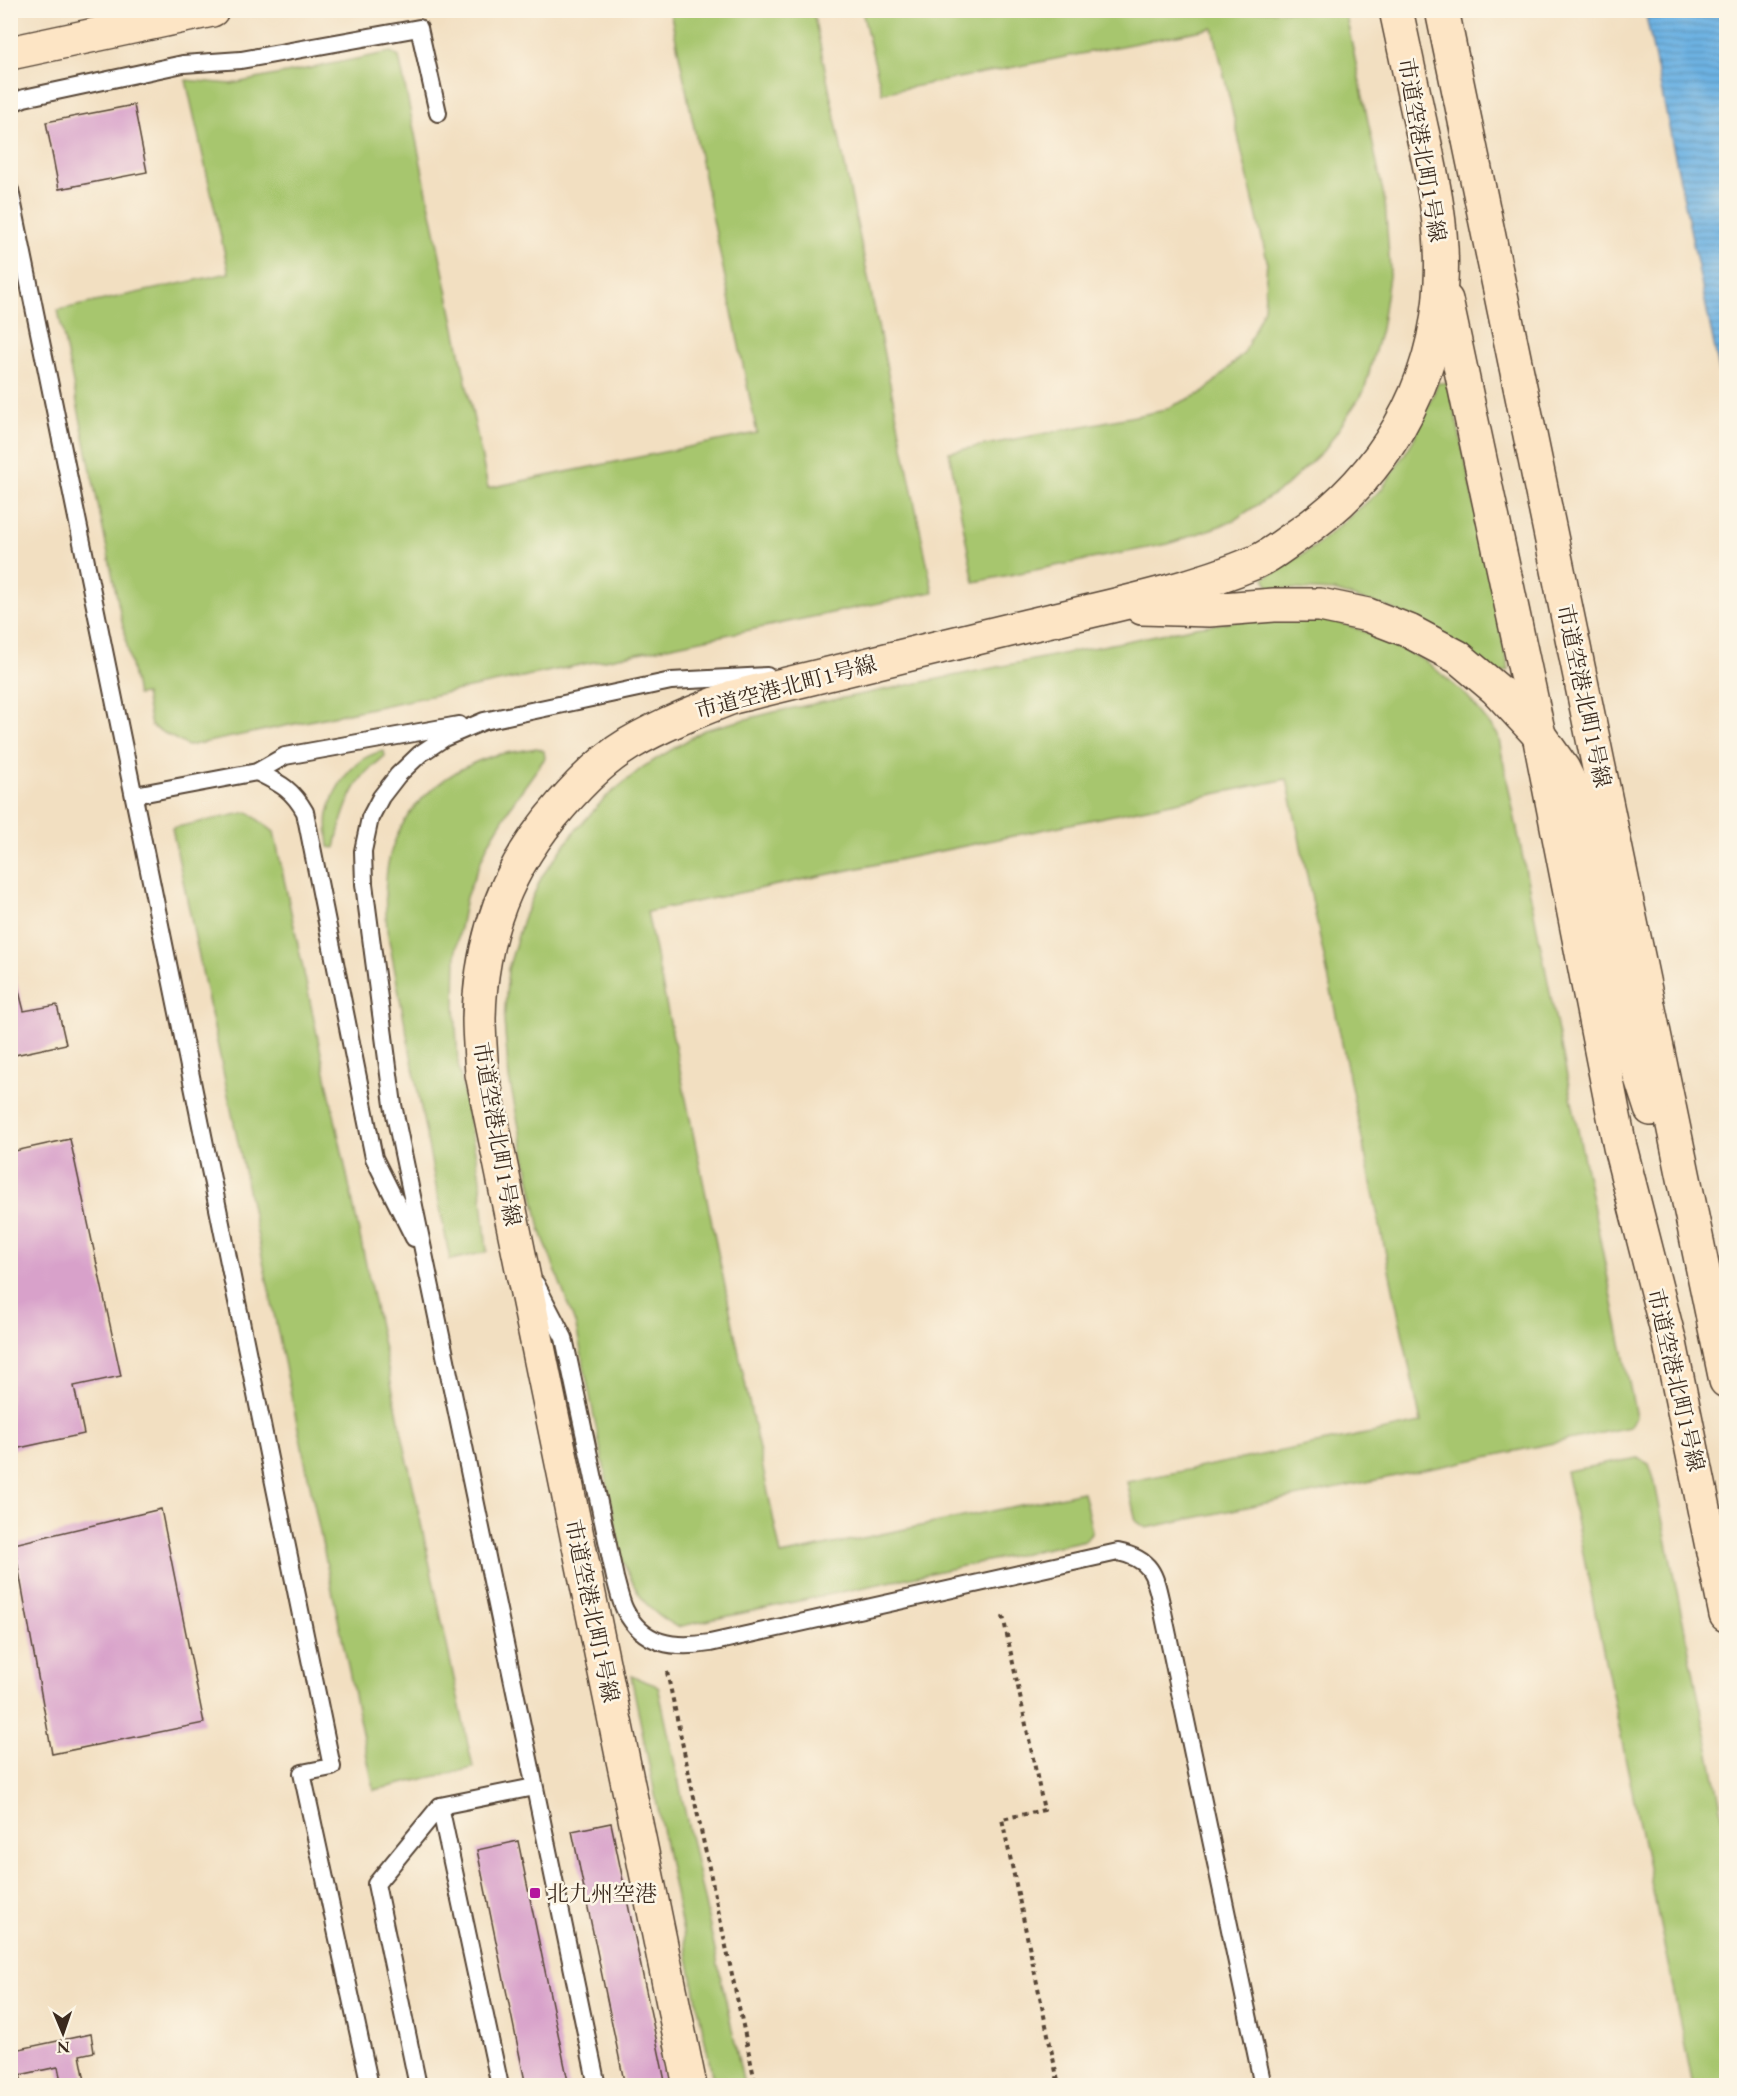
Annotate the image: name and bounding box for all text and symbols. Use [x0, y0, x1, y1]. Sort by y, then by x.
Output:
street label: 市道空港北町1号線 [1392, 56, 1452, 244]
street label: 市道空港北町1号線 [1550, 602, 1618, 790]
street label: 市道空港北町1号線 [692, 649, 880, 725]
street label: 市道空港北町1号線 [467, 1040, 527, 1228]
street label: 市道空港北町1号線 [1641, 1286, 1711, 1474]
street label: 市道空港北町1号線 [558, 1517, 626, 1705]
place label: 北九州空港 [547, 1879, 657, 1908]
marker: 北九州空港 [528, 1886, 542, 1900]
north arrow [33, 2003, 93, 2063]
text: N [57, 2037, 70, 2058]

